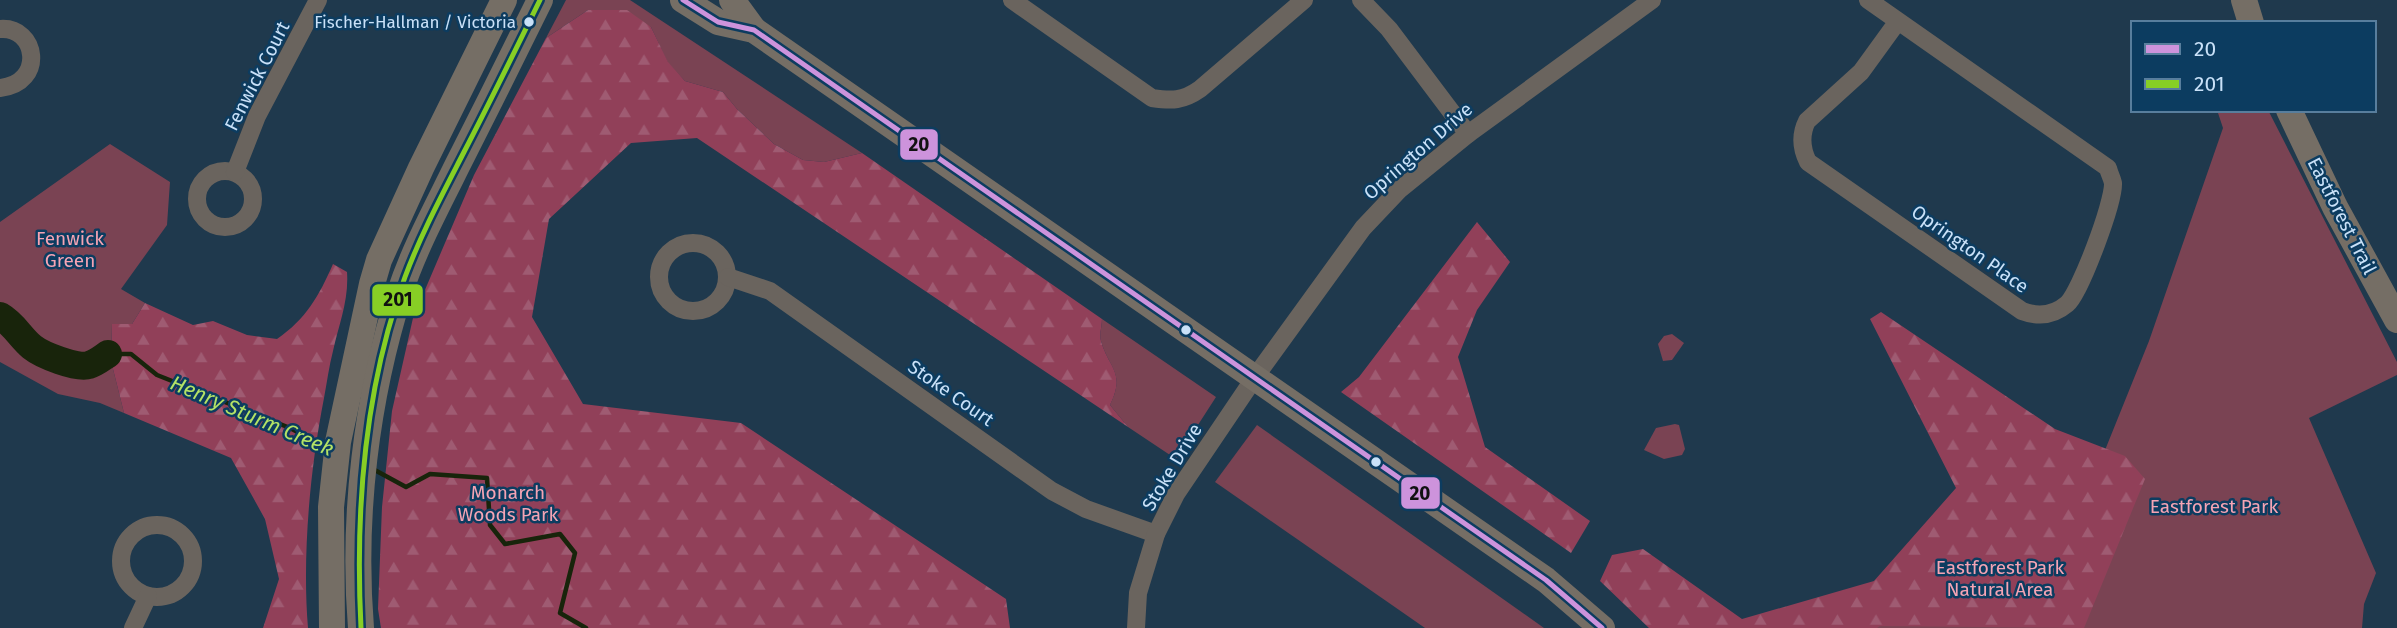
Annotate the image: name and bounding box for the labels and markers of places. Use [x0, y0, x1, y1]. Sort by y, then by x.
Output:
place label: Fischer-Hallman / Victoria [314, 12, 516, 33]
marker: Fischer-Hallman / Victoria [522, 15, 536, 29]
unlabelled marker [1179, 323, 1193, 337]
unlabelled marker [1369, 455, 1383, 469]

